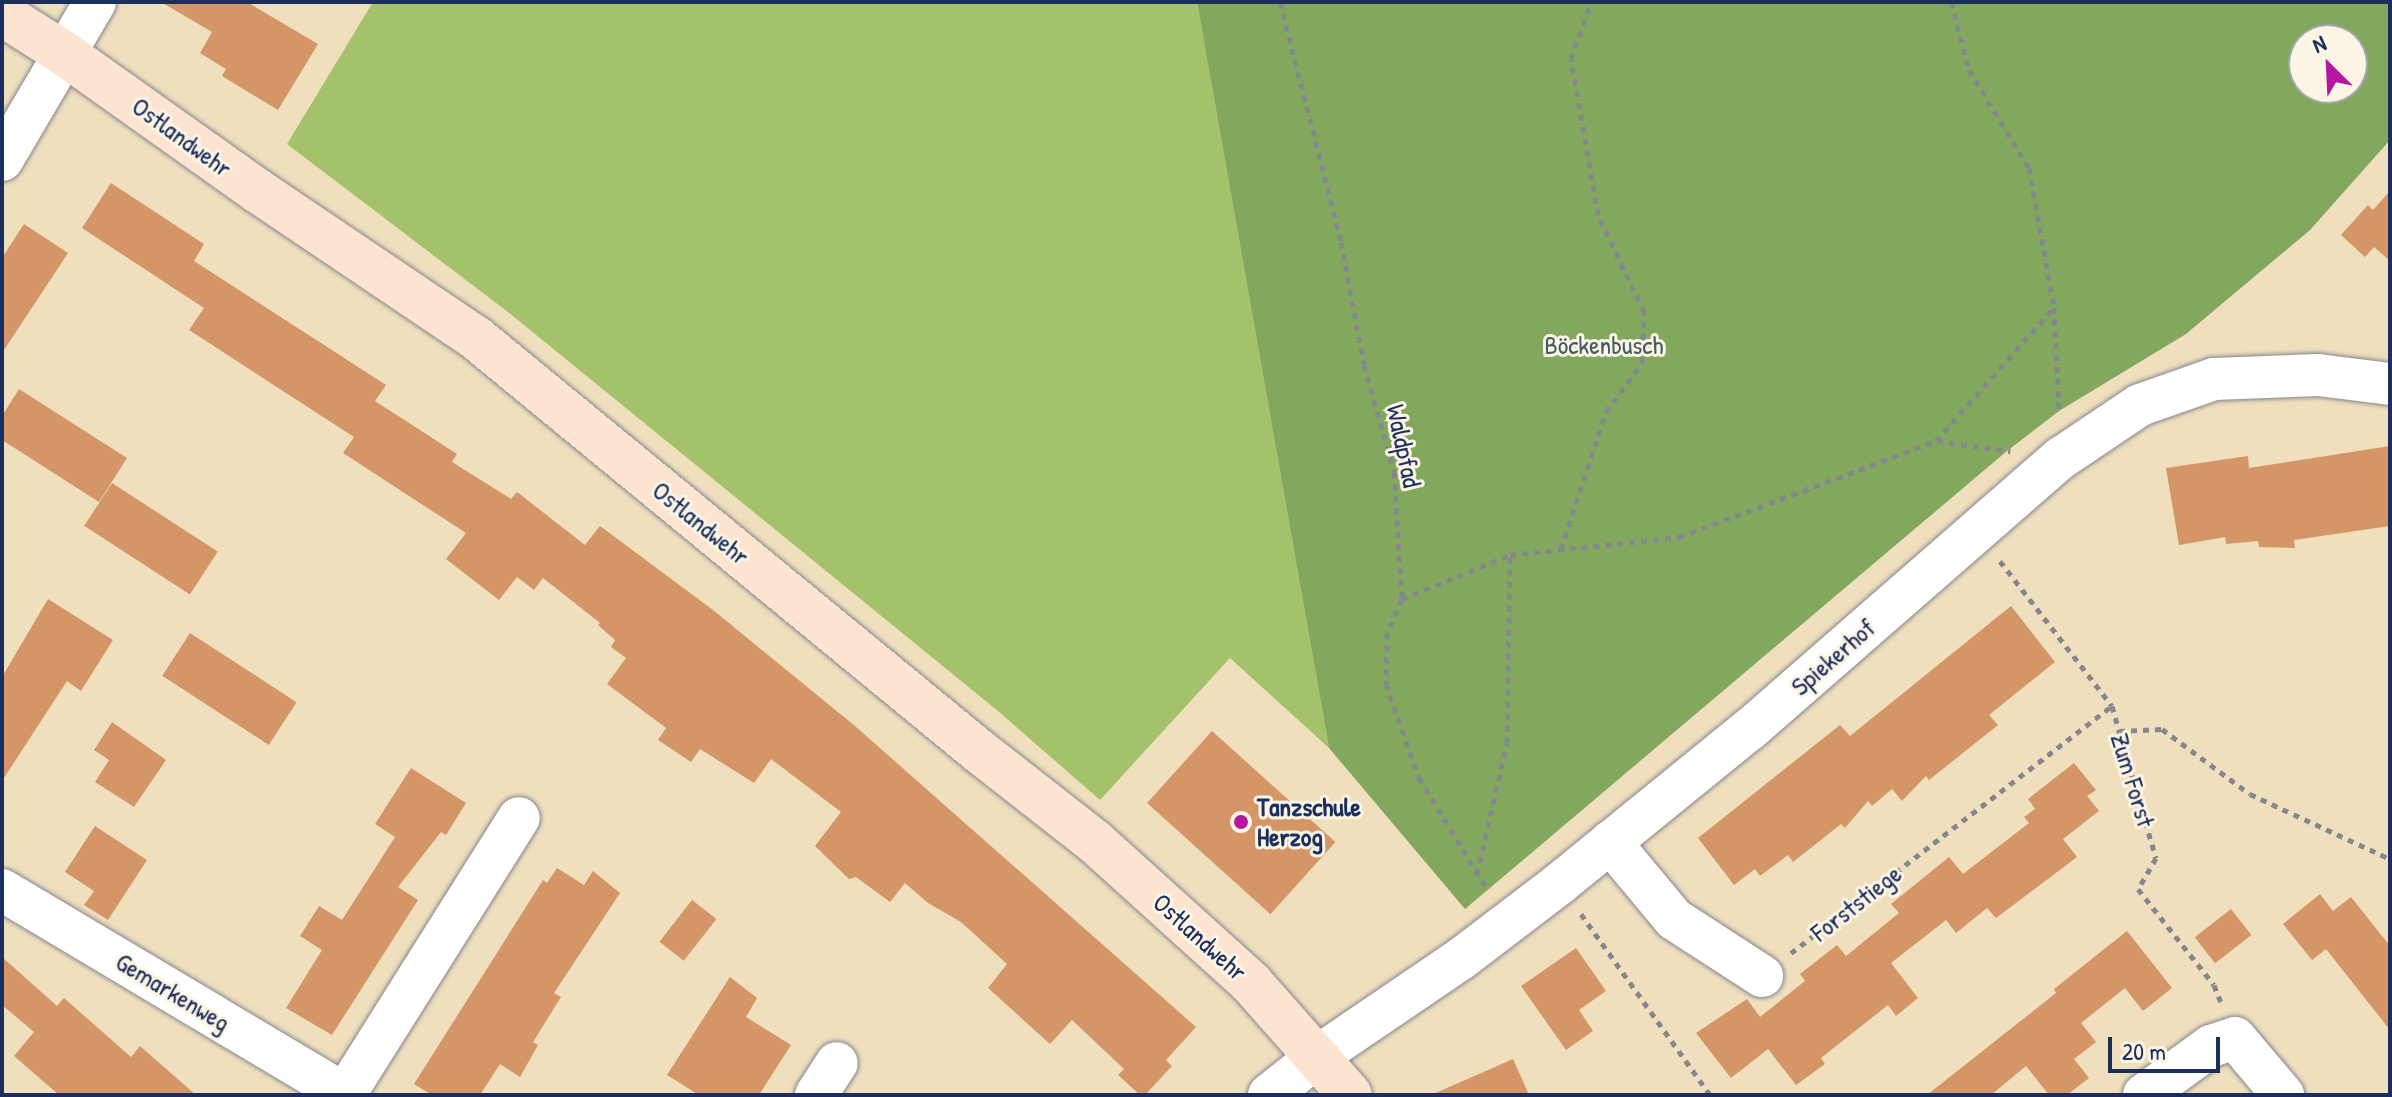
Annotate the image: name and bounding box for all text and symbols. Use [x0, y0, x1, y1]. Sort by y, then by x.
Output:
north arrow [2288, 24, 2368, 104]
text: N [2308, 28, 2331, 60]
street label: Ostlandwehr [126, 90, 238, 184]
park label: Böckenbusch [1545, 329, 1663, 361]
street label: Waldpfad [1380, 402, 1428, 490]
street label: Ostlandwehr [646, 474, 756, 572]
street label: Spiekerhof [1785, 612, 1881, 702]
street label: Zum Forst [2104, 729, 2162, 831]
place label: Tanzschule Herzog [1257, 791, 1361, 852]
marker: Tanzschule Herzog [1232, 813, 1250, 831]
street label: Forststiege [1805, 858, 1907, 948]
street label: Ostlandwehr [1147, 887, 1253, 987]
street label: Gemarkenweg [110, 946, 236, 1038]
scale bar [2112, 1021, 2224, 1071]
text: 20 m [2122, 1035, 2166, 1067]

